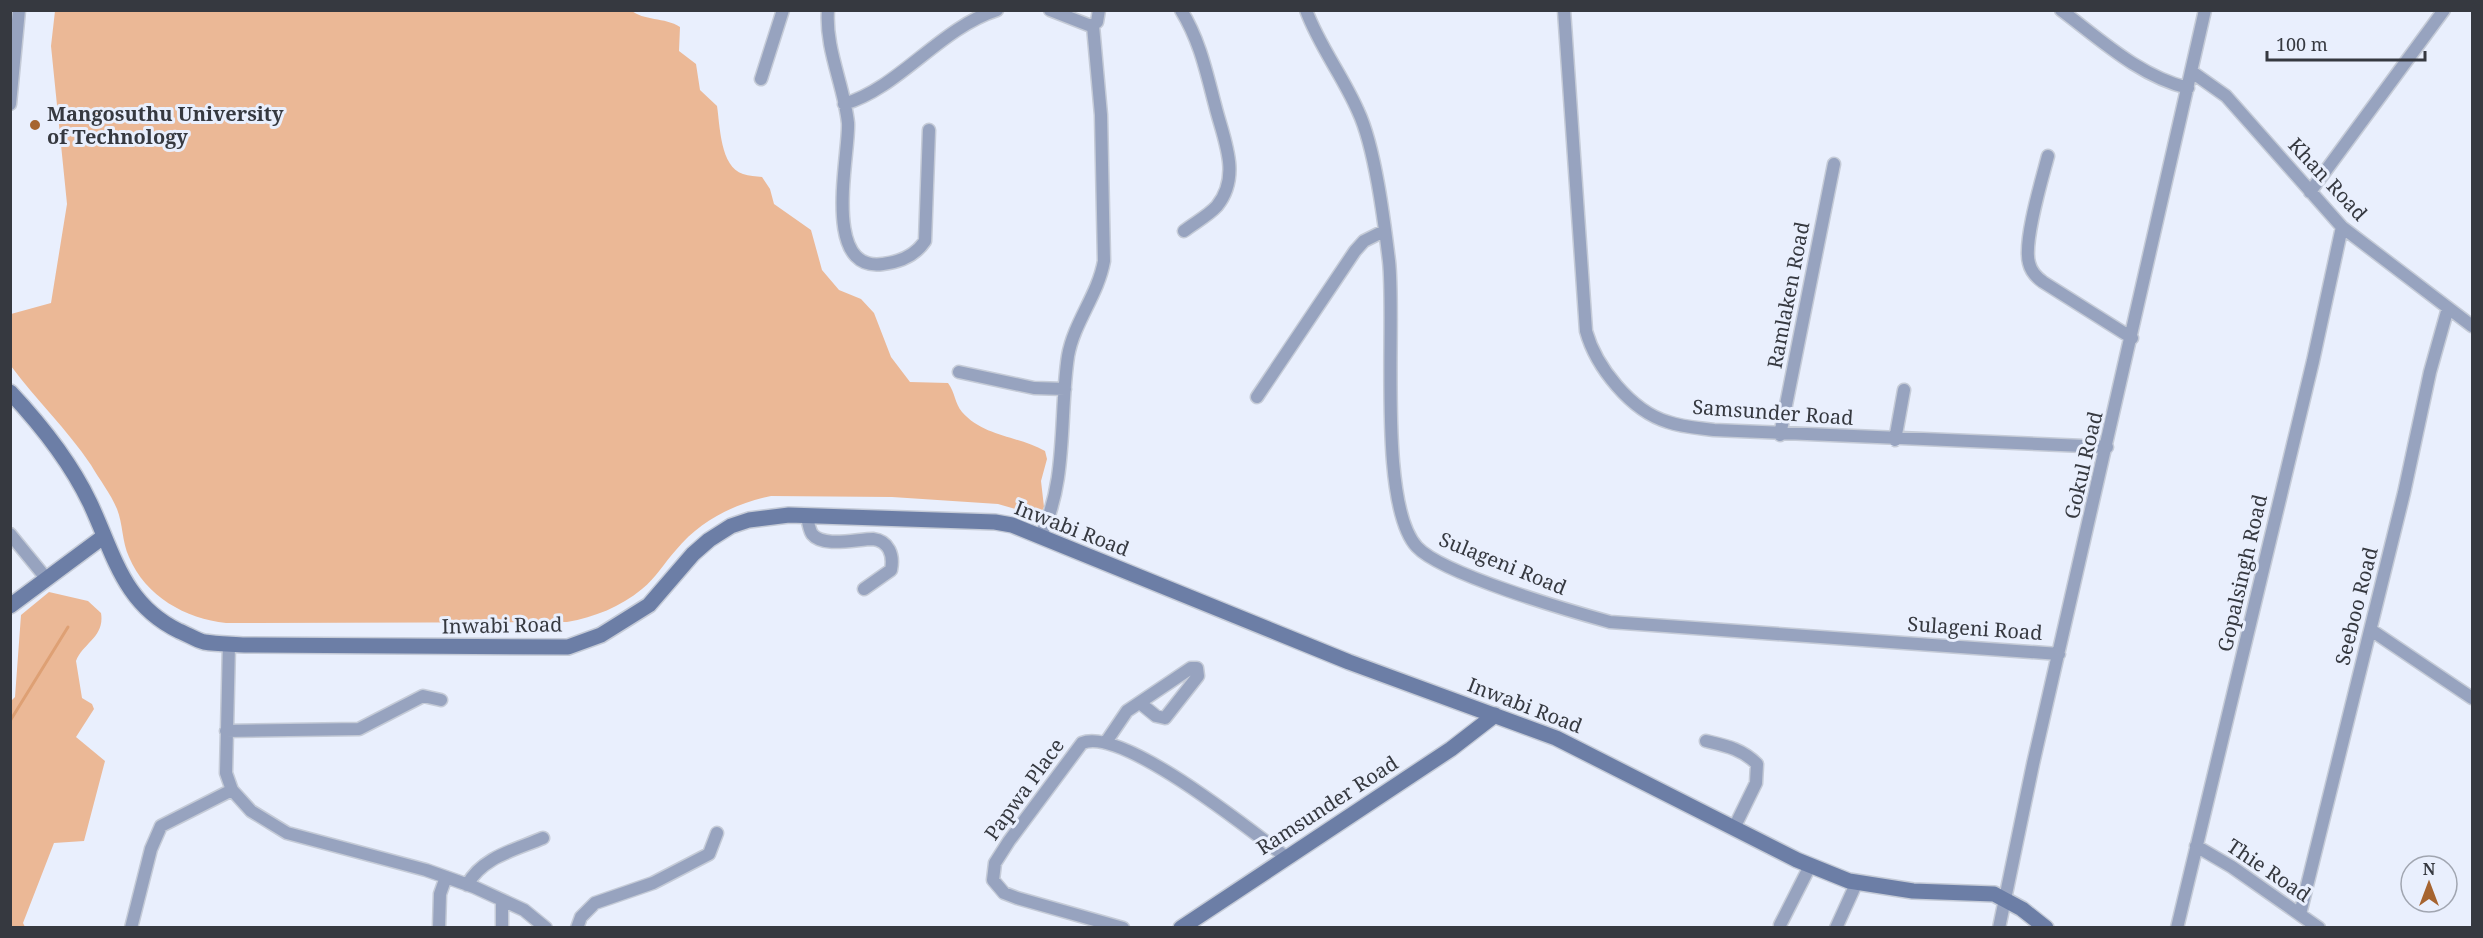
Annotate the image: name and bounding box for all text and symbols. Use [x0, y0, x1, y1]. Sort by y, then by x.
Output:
scale bar [2267, 24, 2424, 62]
text: 100 m [2276, 32, 2328, 56]
place label: Mangosuthu University of Technology [47, 100, 284, 150]
marker: Mangosuthu University of Technology [28, 118, 42, 132]
street label: Khan Road [2283, 132, 2373, 226]
street label: Ramlaken Road [1761, 219, 1815, 371]
street label: Samsunder Road [1692, 393, 1854, 431]
street label: Gokul Road [2057, 408, 2109, 522]
street label: Gopalsingh Road [2211, 492, 2273, 654]
street label: Inwabi Road [1011, 494, 1133, 562]
street label: Sulageni Road [1435, 525, 1571, 601]
street label: Seeboo Road [2328, 544, 2384, 668]
street label: Inwabi Road [441, 610, 563, 640]
street label: Sulageni Road [1907, 610, 2043, 646]
street label: Inwabi Road [1464, 671, 1586, 739]
street label: Papwa Place [978, 733, 1070, 845]
street label: Ramsunder Road [1251, 749, 1403, 861]
street label: Thie Road [2222, 832, 2316, 908]
north arrow [2399, 854, 2459, 914]
text: N [2423, 858, 2436, 880]

